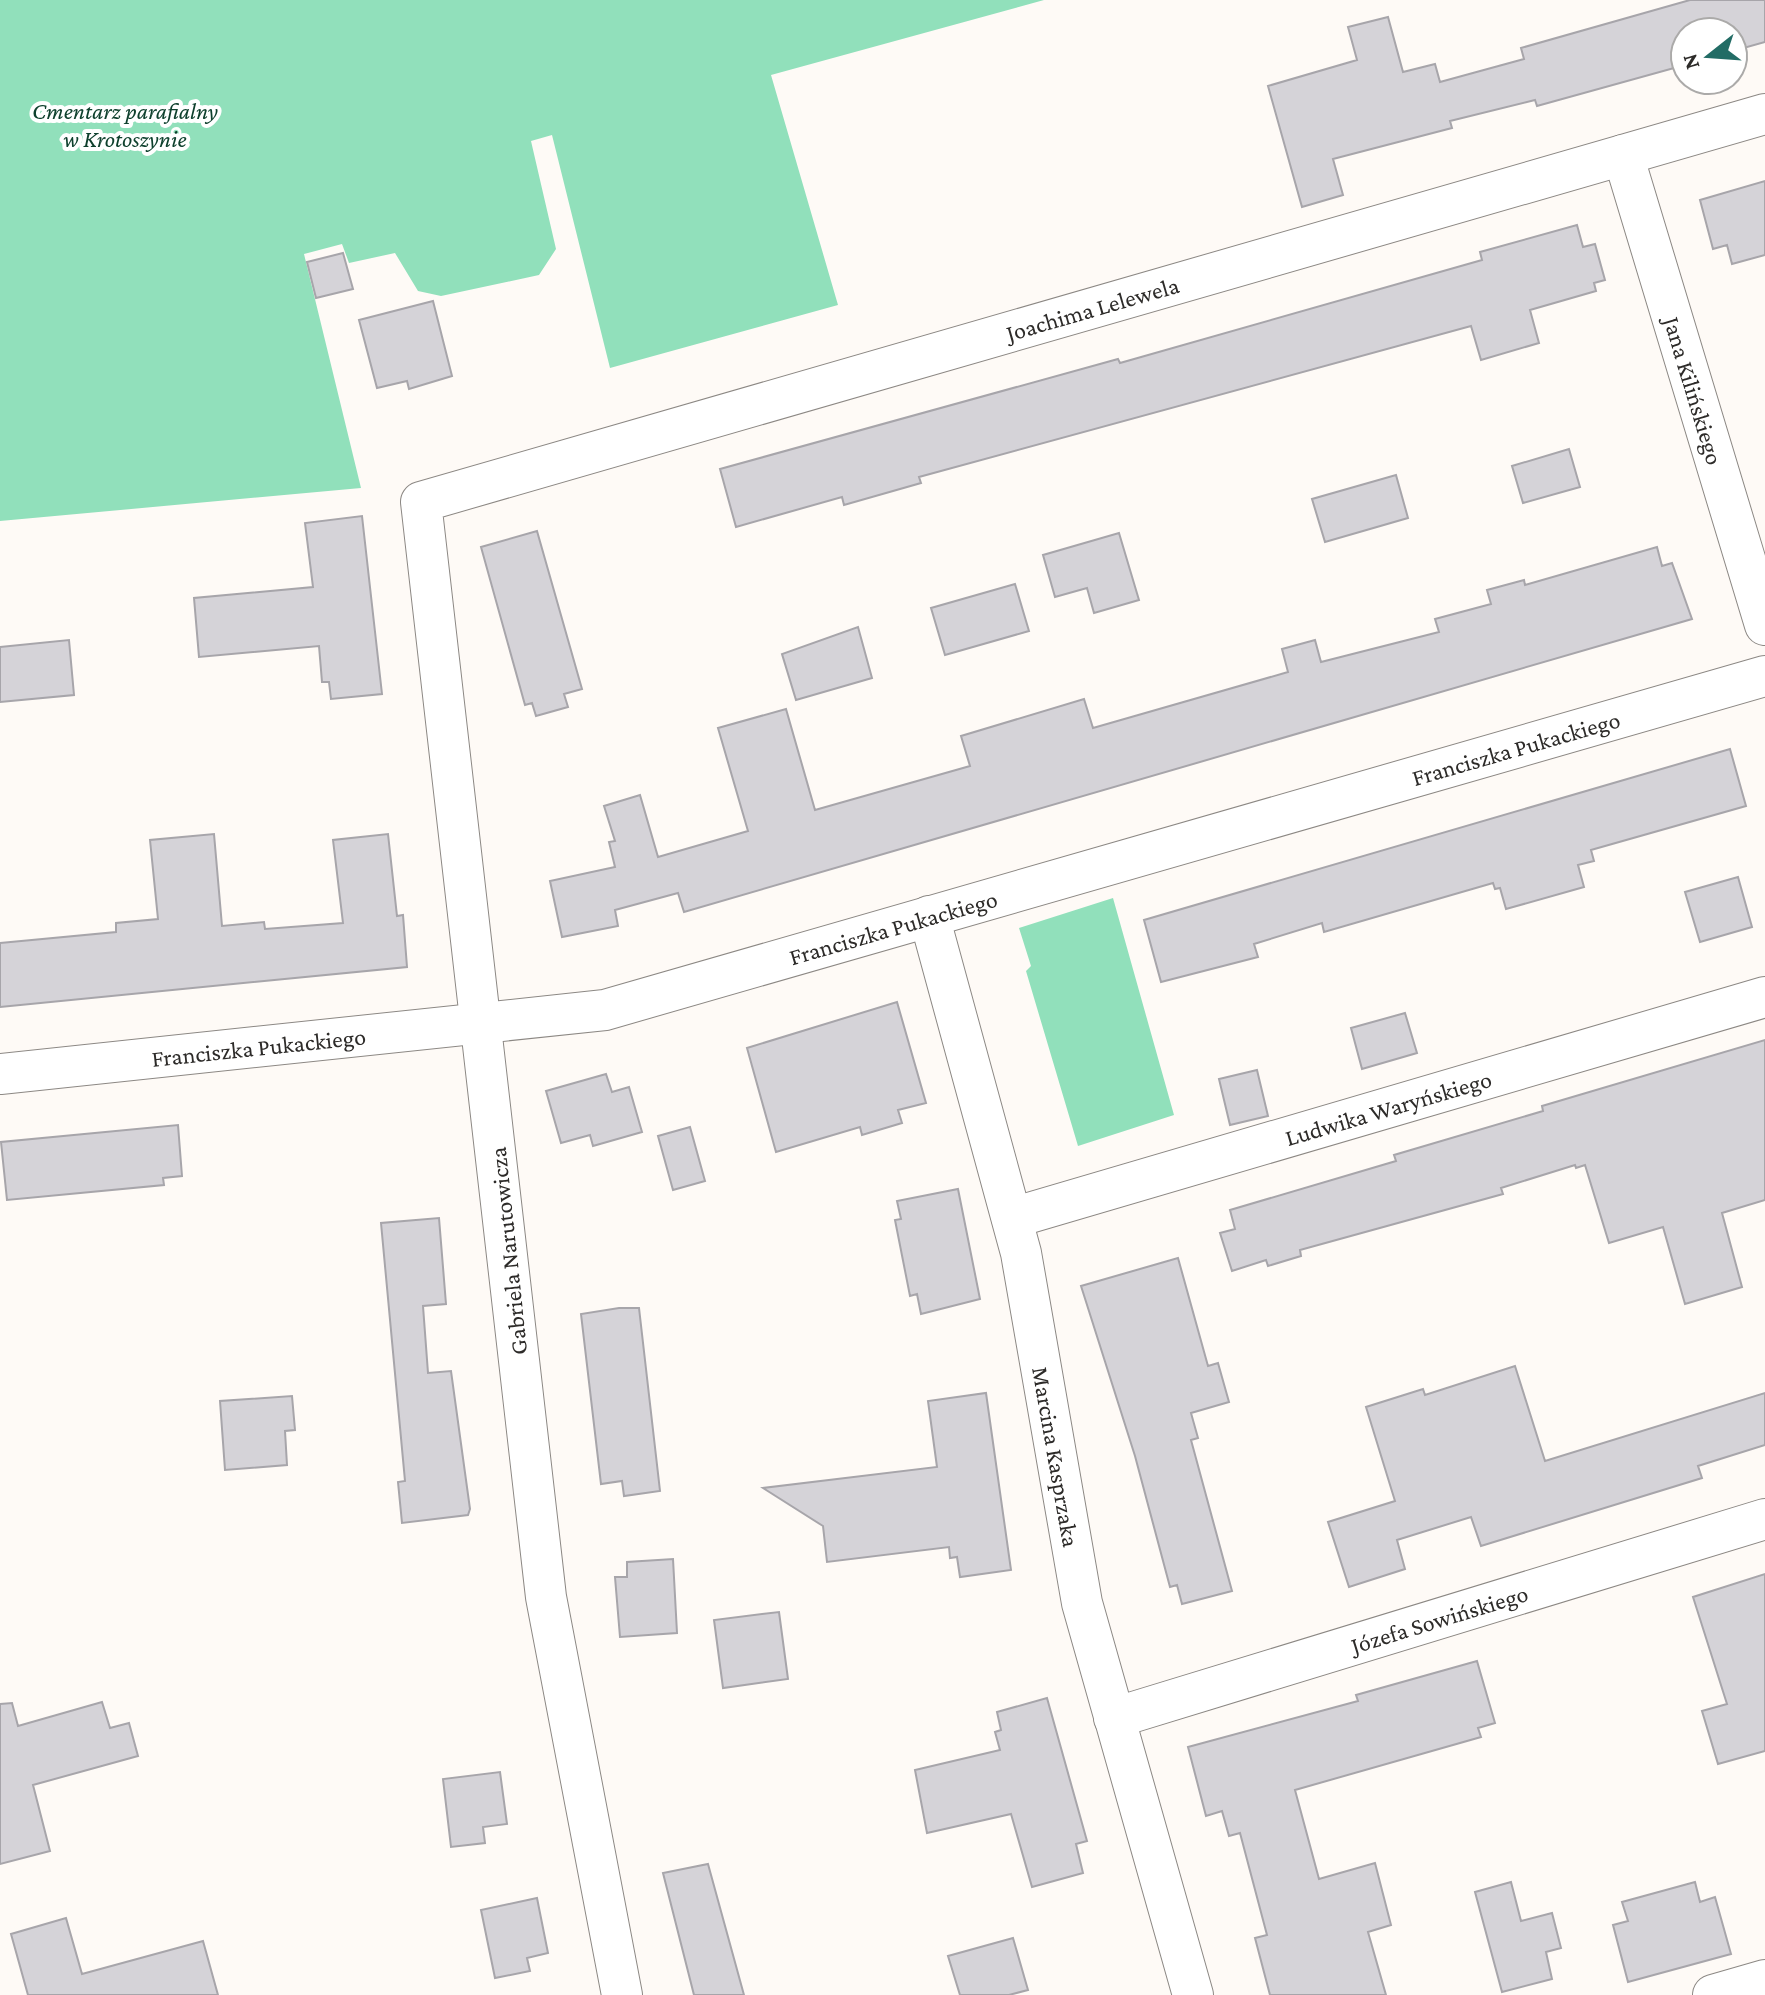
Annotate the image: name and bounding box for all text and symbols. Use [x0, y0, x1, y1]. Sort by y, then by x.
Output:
north arrow [1669, 16, 1749, 96]
text: N [1676, 51, 1704, 73]
park label: Cmentarz parafialny w Krotoszynie [32, 97, 218, 152]
street label: Joachima Lelewela [1001, 270, 1182, 347]
street label: Jana Kilińskiego [1658, 311, 1729, 468]
street label: Franciszka Pukackiego [1408, 705, 1623, 791]
street label: Franciszka Pukackiego [786, 884, 1000, 970]
street label: Franciszka Pukackiego [150, 1022, 367, 1071]
street label: Ludwika Waryńskiego [1282, 1065, 1495, 1151]
street label: Gabriela Narutowicza [484, 1146, 532, 1356]
street label: Marcina Kasprzaka [1028, 1364, 1085, 1549]
street label: Józefa Sowińskiego [1346, 1579, 1531, 1659]

